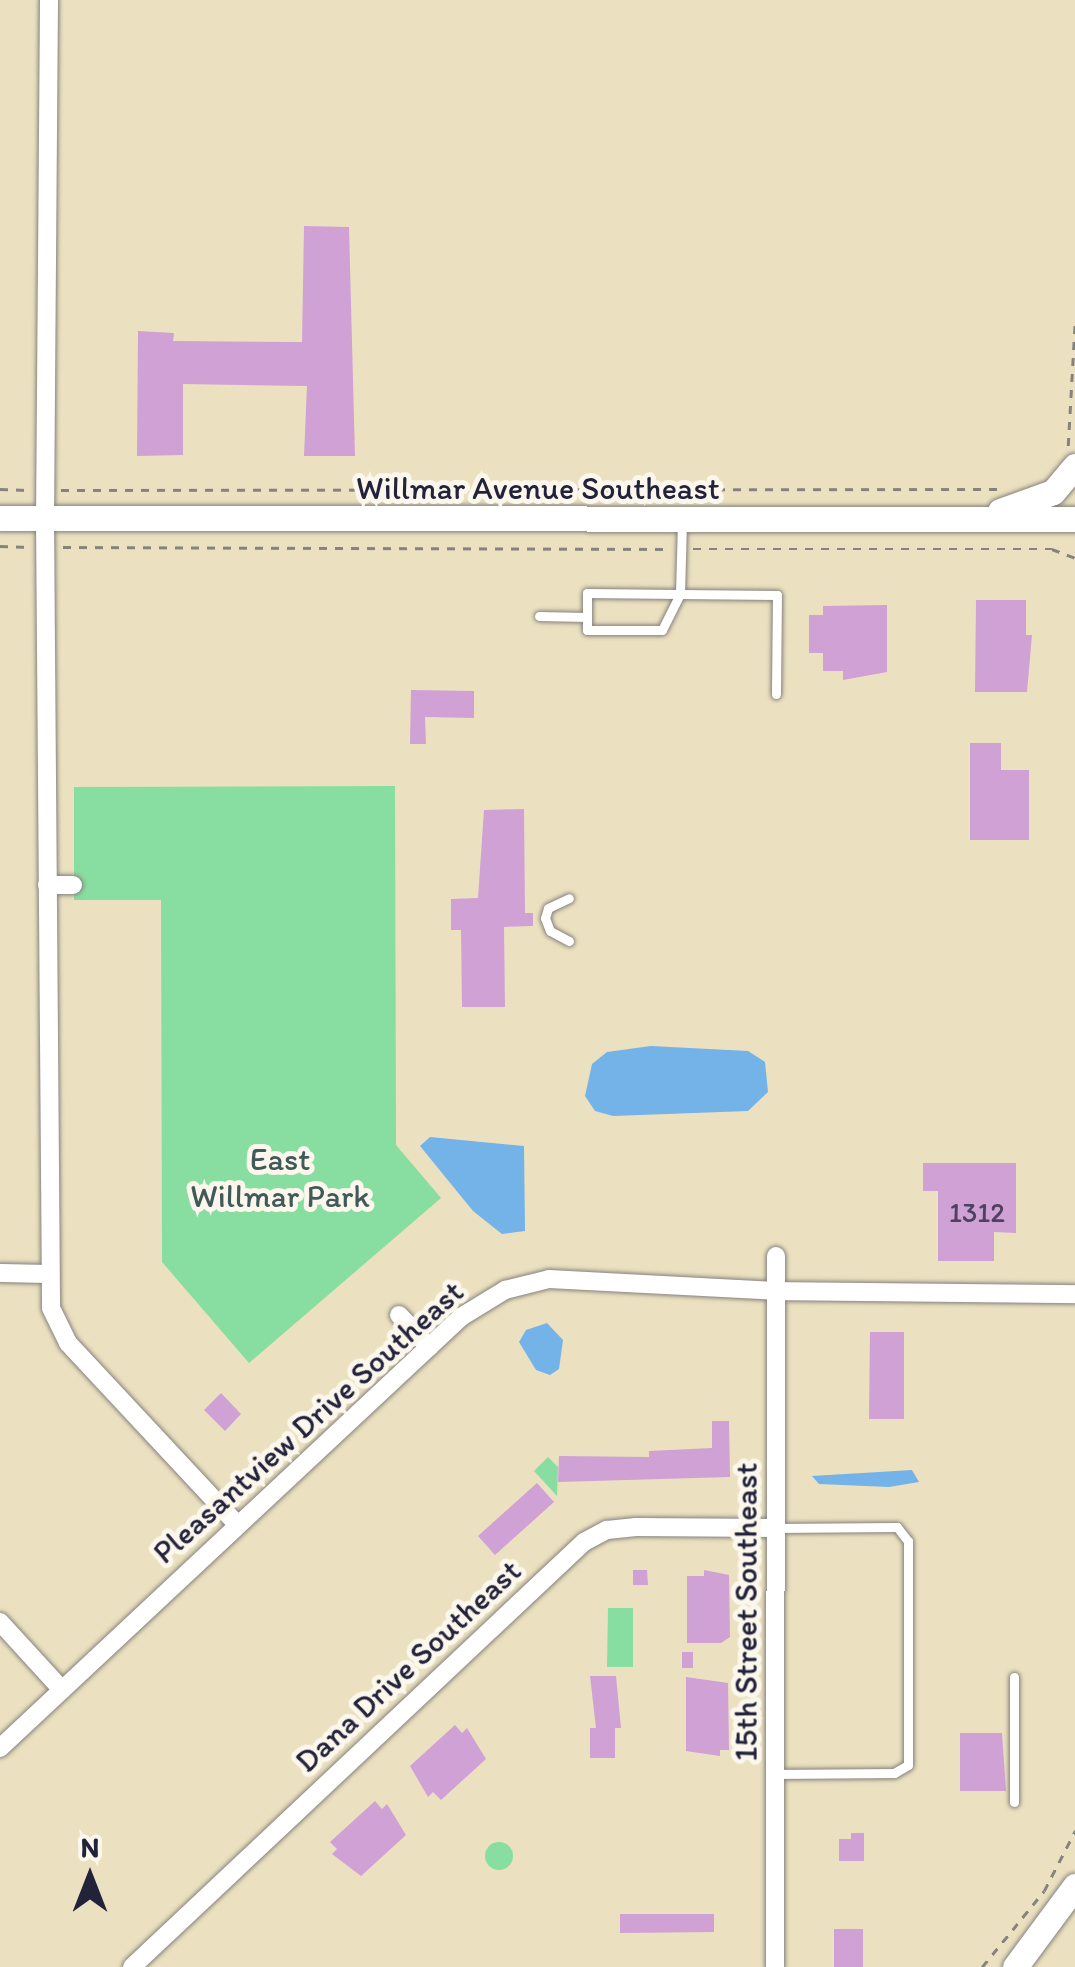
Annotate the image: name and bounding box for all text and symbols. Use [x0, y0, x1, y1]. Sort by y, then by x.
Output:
street label: Willmar Avenue Southeast [357, 469, 719, 507]
park label: East Willmar Park [190, 1141, 370, 1216]
house number: 1312 [949, 1195, 1005, 1229]
street label: Pleasantview Drive Southeast [145, 1272, 471, 1572]
street label: 15th Street Southeast [727, 1463, 765, 1761]
street label: Dana Drive Southeast [286, 1551, 530, 1781]
north arrow [40, 1827, 140, 1927]
text: N [81, 1830, 99, 1864]

